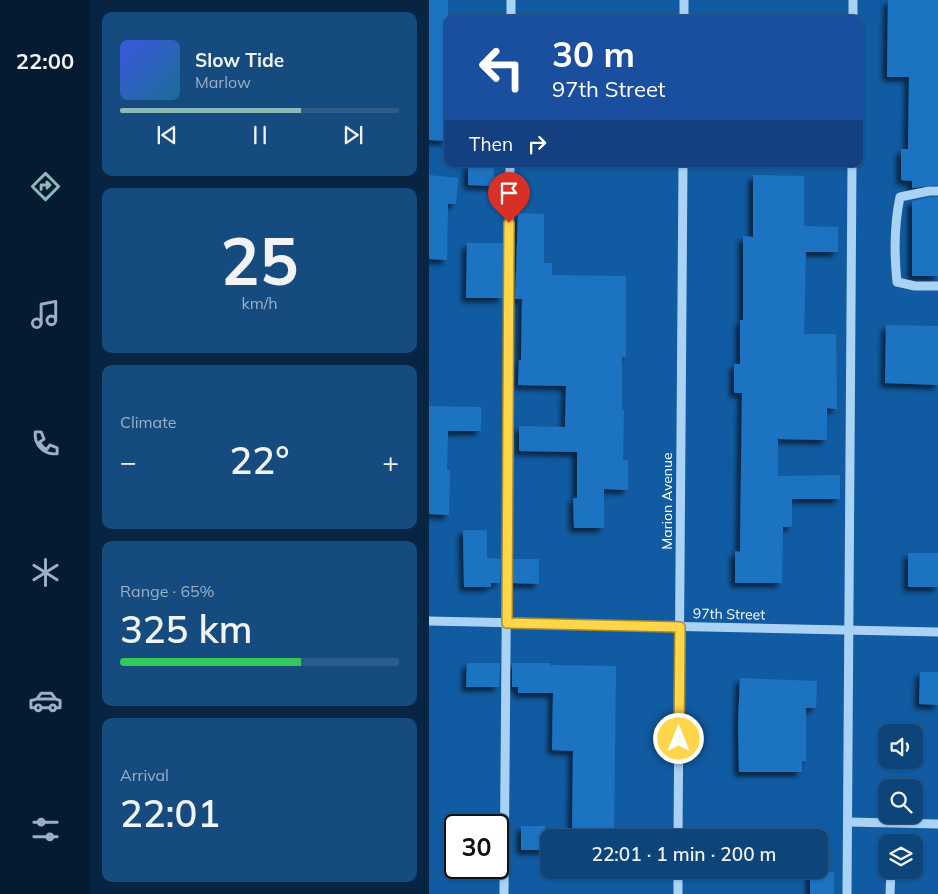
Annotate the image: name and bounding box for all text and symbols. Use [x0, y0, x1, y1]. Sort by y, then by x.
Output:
text: 30 m [552, 32, 635, 76]
icon: left [469, 35, 534, 100]
text: 22:00 [16, 47, 74, 75]
text: Slow Tide [195, 48, 284, 72]
text: Marlow [195, 72, 251, 92]
text: 97th Street [552, 75, 666, 103]
icon: previous [153, 121, 181, 149]
icon: pause [246, 121, 274, 149]
icon: next [339, 121, 367, 149]
icon: right [523, 130, 551, 158]
text: Then [469, 132, 513, 156]
icon: directions [28, 169, 63, 204]
pin [488, 172, 530, 223]
icon: arrive [495, 179, 523, 207]
text: 25 [220, 220, 299, 301]
text: km/h [241, 293, 278, 313]
icon: music [28, 297, 63, 332]
text: Climate [120, 412, 176, 432]
icon: phone [28, 426, 63, 461]
text: 22° [230, 436, 289, 484]
text: − [120, 444, 137, 479]
text: + [382, 444, 399, 479]
street label: Marion Avenue [658, 452, 676, 550]
icon: climate [28, 555, 63, 590]
text: Range · 65% [120, 581, 215, 601]
street label: 97th Street [693, 604, 765, 624]
text: 325 km [120, 605, 253, 653]
icon: car [28, 683, 63, 718]
position arrow [652, 712, 704, 764]
map controls [878, 724, 923, 879]
button: sound [878, 724, 923, 769]
text: Arrival [120, 765, 169, 785]
button: search [878, 779, 923, 824]
text: 22:01 [120, 789, 220, 837]
icon: filters [28, 812, 63, 847]
speed limit sign: 30 [444, 814, 509, 879]
button: layers [878, 834, 923, 879]
text: 22:01 · 1 min · 200 m [591, 842, 777, 866]

